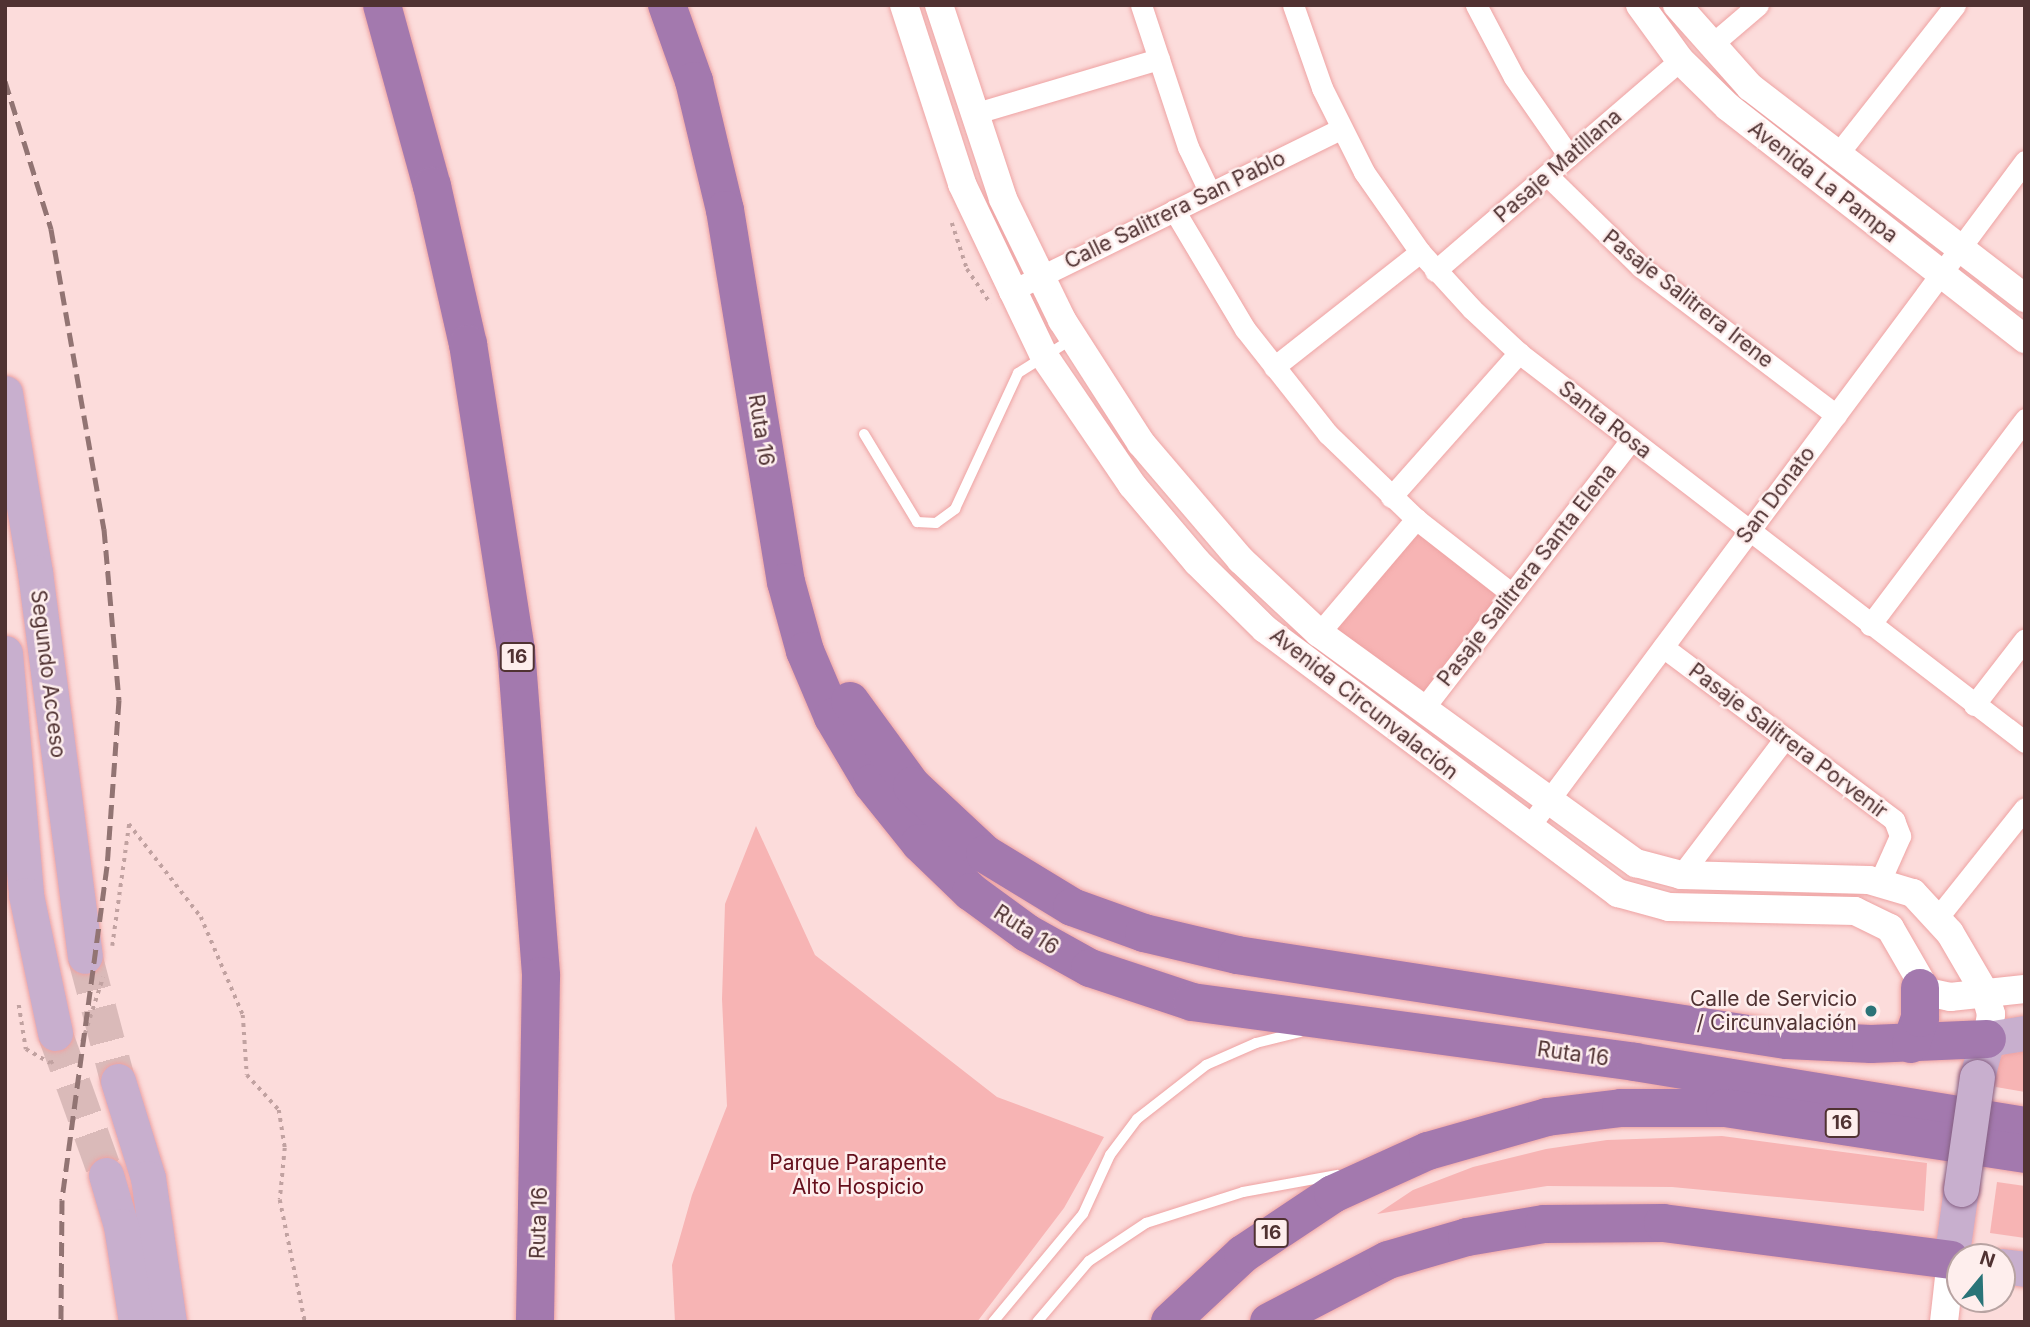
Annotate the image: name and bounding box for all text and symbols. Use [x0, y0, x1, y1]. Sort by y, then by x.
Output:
street label: Pasaje Matillana [1489, 104, 1627, 228]
street label: Avenida La Pampa [1743, 116, 1903, 248]
street label: Calle Salitrera San Pablo [1061, 146, 1289, 274]
street label: Pasaje Salitrera Irene [1598, 225, 1778, 373]
street label: Santa Rosa [1554, 376, 1656, 464]
street label: Ruta 16 [743, 392, 779, 468]
street label: San Donato [1731, 442, 1821, 548]
street label: Pasaje Salitrera Santa Elena [1432, 459, 1622, 691]
street label: Segundo Acceso [25, 589, 71, 759]
street label: Avenida Circunvalación [1265, 623, 1463, 785]
road number: 16 [500, 642, 534, 672]
street label: Pasaje Salitrera Porvenir [1684, 658, 1892, 824]
street label: Ruta 16 [989, 900, 1063, 960]
place label: Calle de Servicio / Circunvalación [1690, 986, 1857, 1036]
marker: Calle de Servicio / Circunvalación [1863, 1003, 1879, 1019]
street label: Ruta 16 [1536, 1037, 1610, 1071]
road number: 16 [1825, 1107, 1860, 1138]
park label: Parque Parapente Alto Hospicio [769, 1150, 947, 1200]
street label: Ruta 16 [525, 1186, 553, 1260]
road number: 16 [1254, 1218, 1288, 1248]
north arrow [1946, 1243, 2016, 1313]
text: N [1977, 1246, 1998, 1273]

